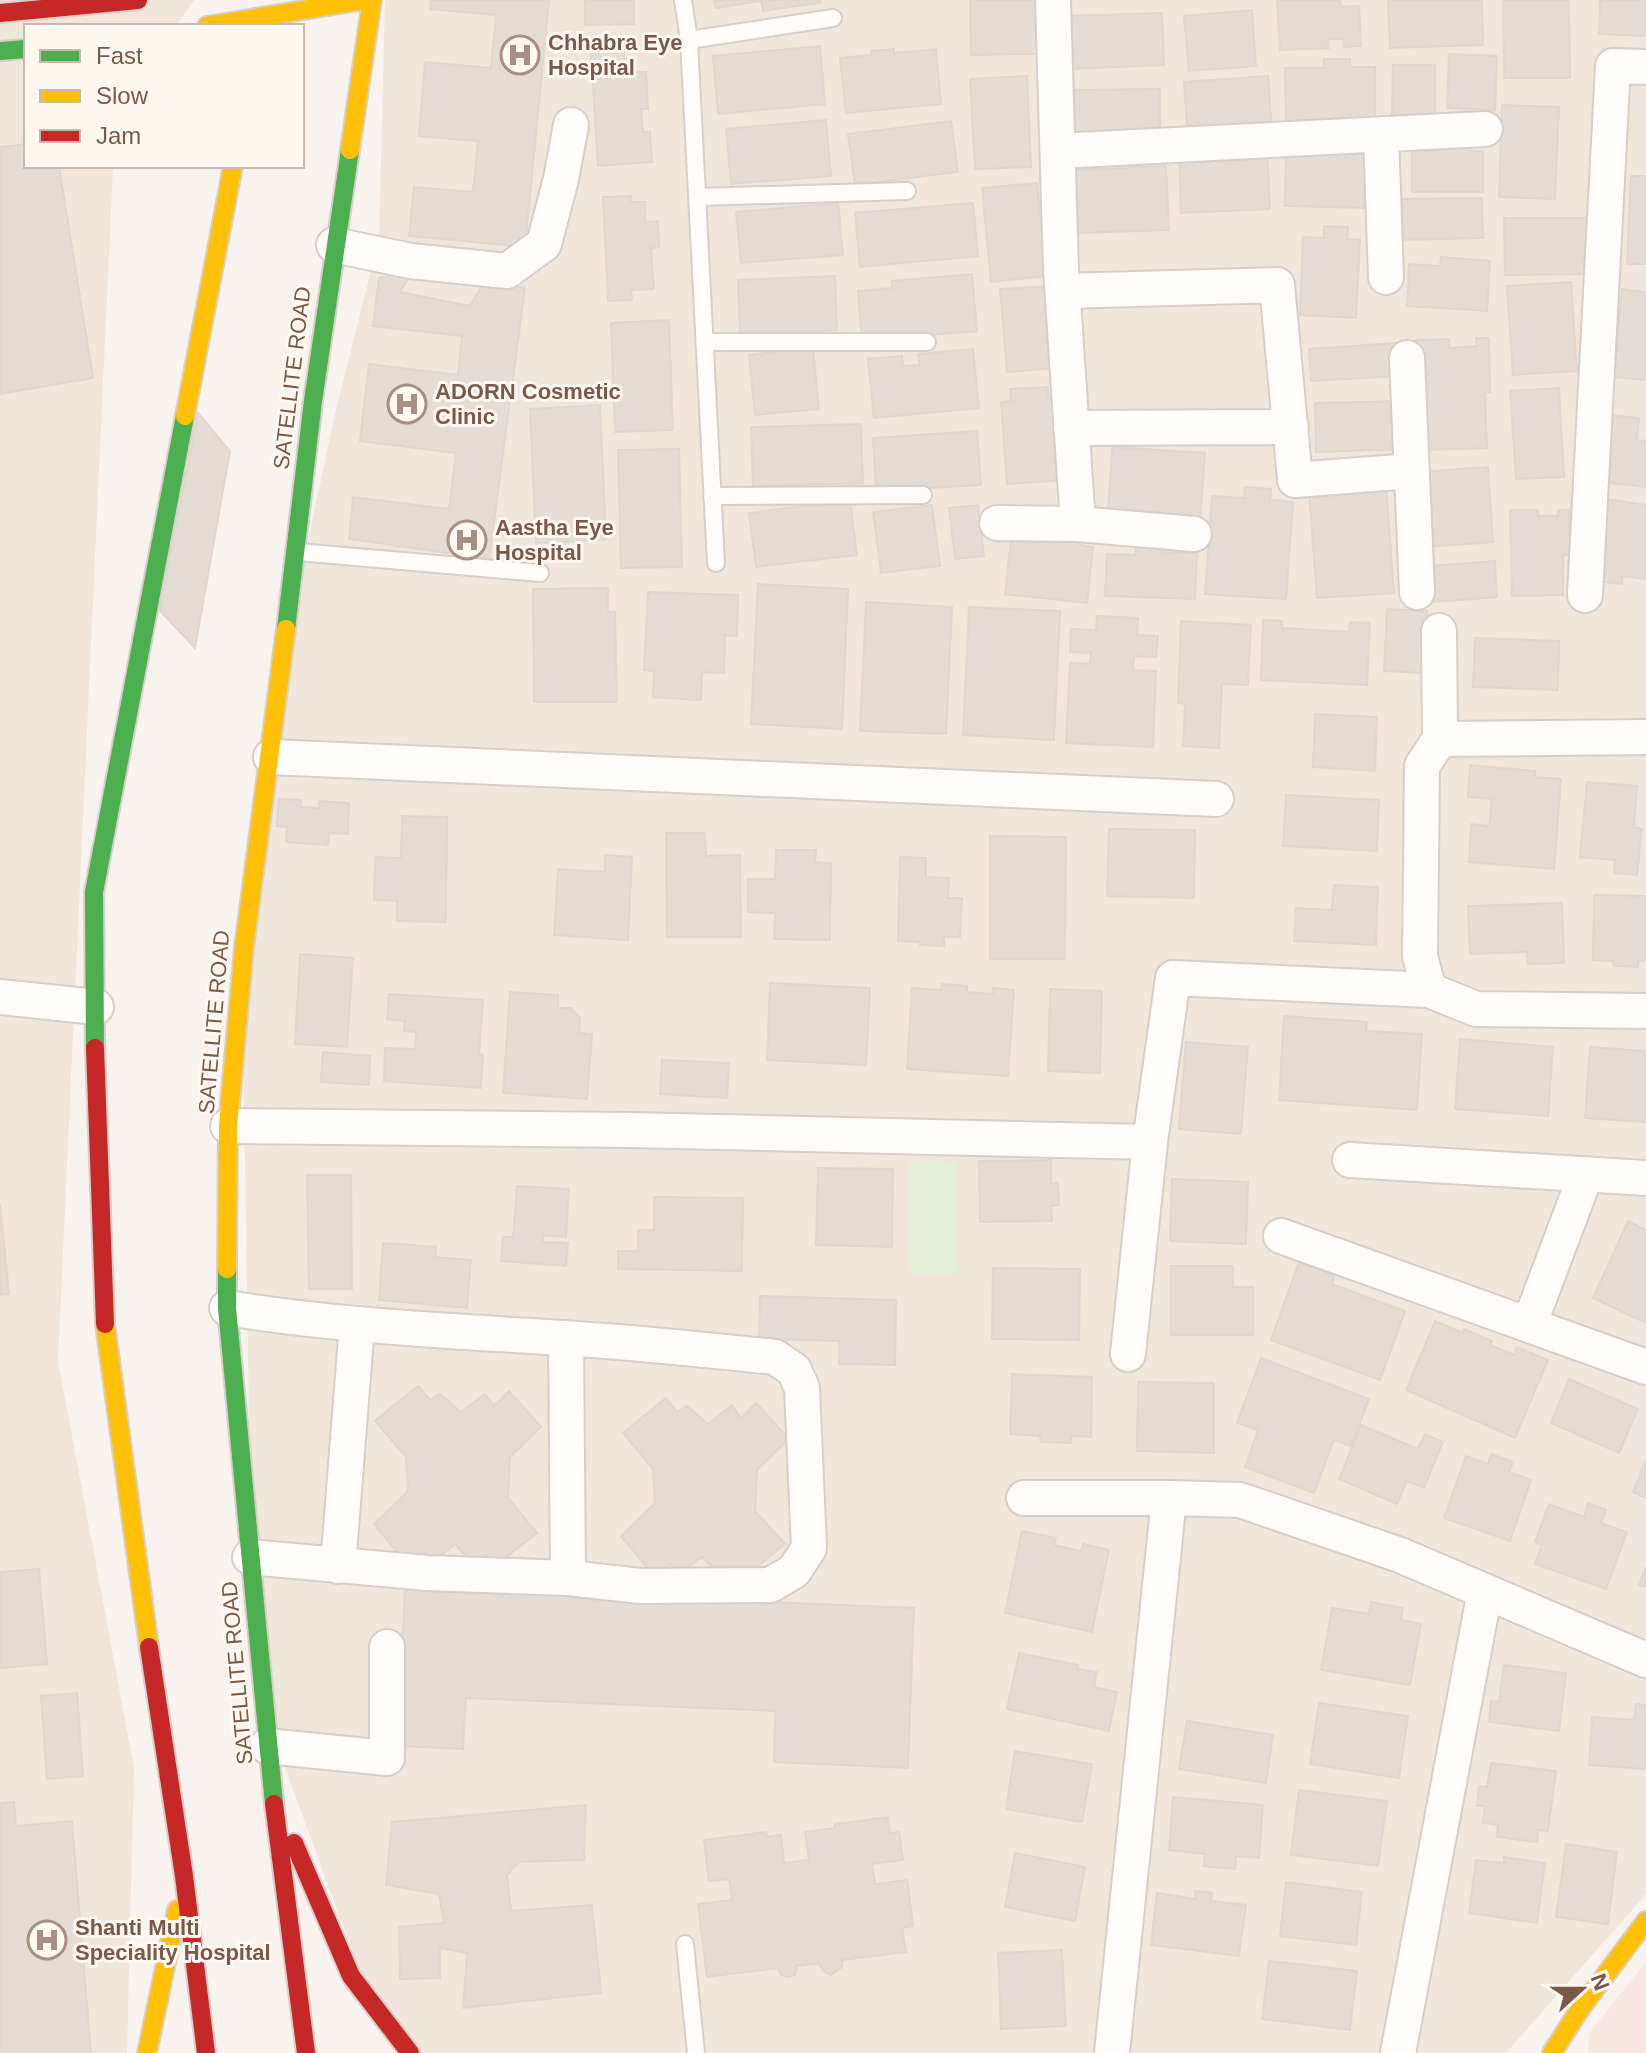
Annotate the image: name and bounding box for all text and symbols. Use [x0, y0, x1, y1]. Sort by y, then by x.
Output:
legend [24, 24, 304, 168]
place label: Chhabra Eye Hospital [548, 30, 683, 80]
hospital icon: Chhabra Eye Hospital [499, 34, 541, 76]
text: Fast [96, 42, 143, 69]
text: Slow [96, 82, 149, 109]
text: Jam [96, 122, 141, 149]
street label: SATELLITE ROAD [268, 285, 316, 471]
place label: ADORN Cosmetic Clinic [435, 379, 621, 429]
hospital icon: ADORN Cosmetic Clinic [386, 383, 428, 425]
place label: Aastha Eye Hospital [495, 515, 614, 565]
hospital icon: Aastha Eye Hospital [446, 519, 488, 561]
street label: SATELLITE ROAD [194, 929, 234, 1115]
street label: SATELLITE ROAD [217, 1580, 257, 1766]
place label: Shanti Multi Speciality Hospital [75, 1915, 271, 1965]
hospital icon: Shanti Multi Speciality Hospital [26, 1919, 68, 1961]
north arrow [1542, 1949, 1622, 2029]
text: N [1586, 1970, 1615, 1994]

